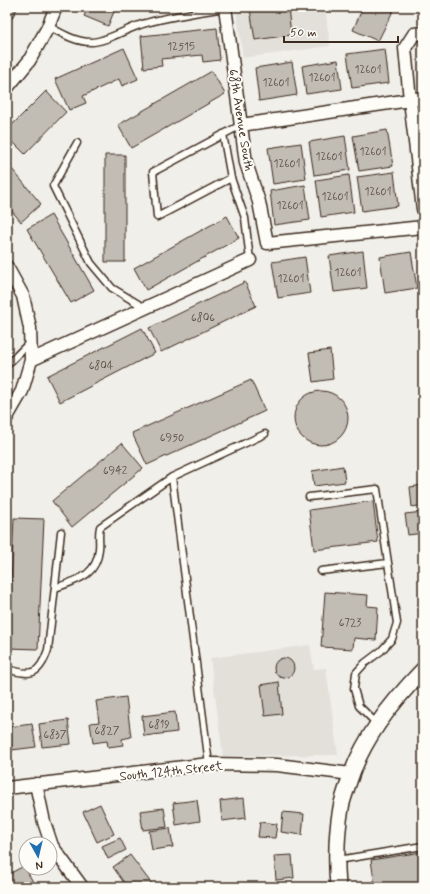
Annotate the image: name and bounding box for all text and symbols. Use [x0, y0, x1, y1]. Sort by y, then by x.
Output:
scale bar [284, 18, 398, 44]
text: 50 m [290, 25, 317, 41]
house number: 12515 [167, 40, 195, 54]
house number: 12601 [355, 63, 381, 77]
street label: 68th Avenue South [224, 68, 257, 173]
house number: 12601 [309, 71, 335, 85]
house number: 12601 [263, 76, 289, 90]
house number: 12601 [360, 145, 386, 159]
house number: 12601 [316, 150, 342, 164]
house number: 12601 [274, 157, 300, 171]
house number: 12601 [365, 185, 391, 199]
house number: 12601 [322, 190, 348, 204]
house number: 12601 [277, 199, 303, 213]
house number: 12601 [335, 266, 361, 280]
house number: 12601 [278, 272, 304, 286]
house number: 6806 [191, 311, 215, 325]
house number: 6804 [89, 359, 114, 373]
house number: 6950 [160, 431, 184, 445]
house number: 6942 [103, 464, 128, 478]
house number: 6723 [339, 616, 361, 630]
house number: 6819 [148, 718, 170, 732]
house number: 6827 [95, 724, 120, 738]
house number: 6837 [44, 728, 67, 742]
street label: South 124th Street [119, 758, 224, 785]
north arrow [18, 836, 58, 876]
text: N [35, 857, 44, 872]

